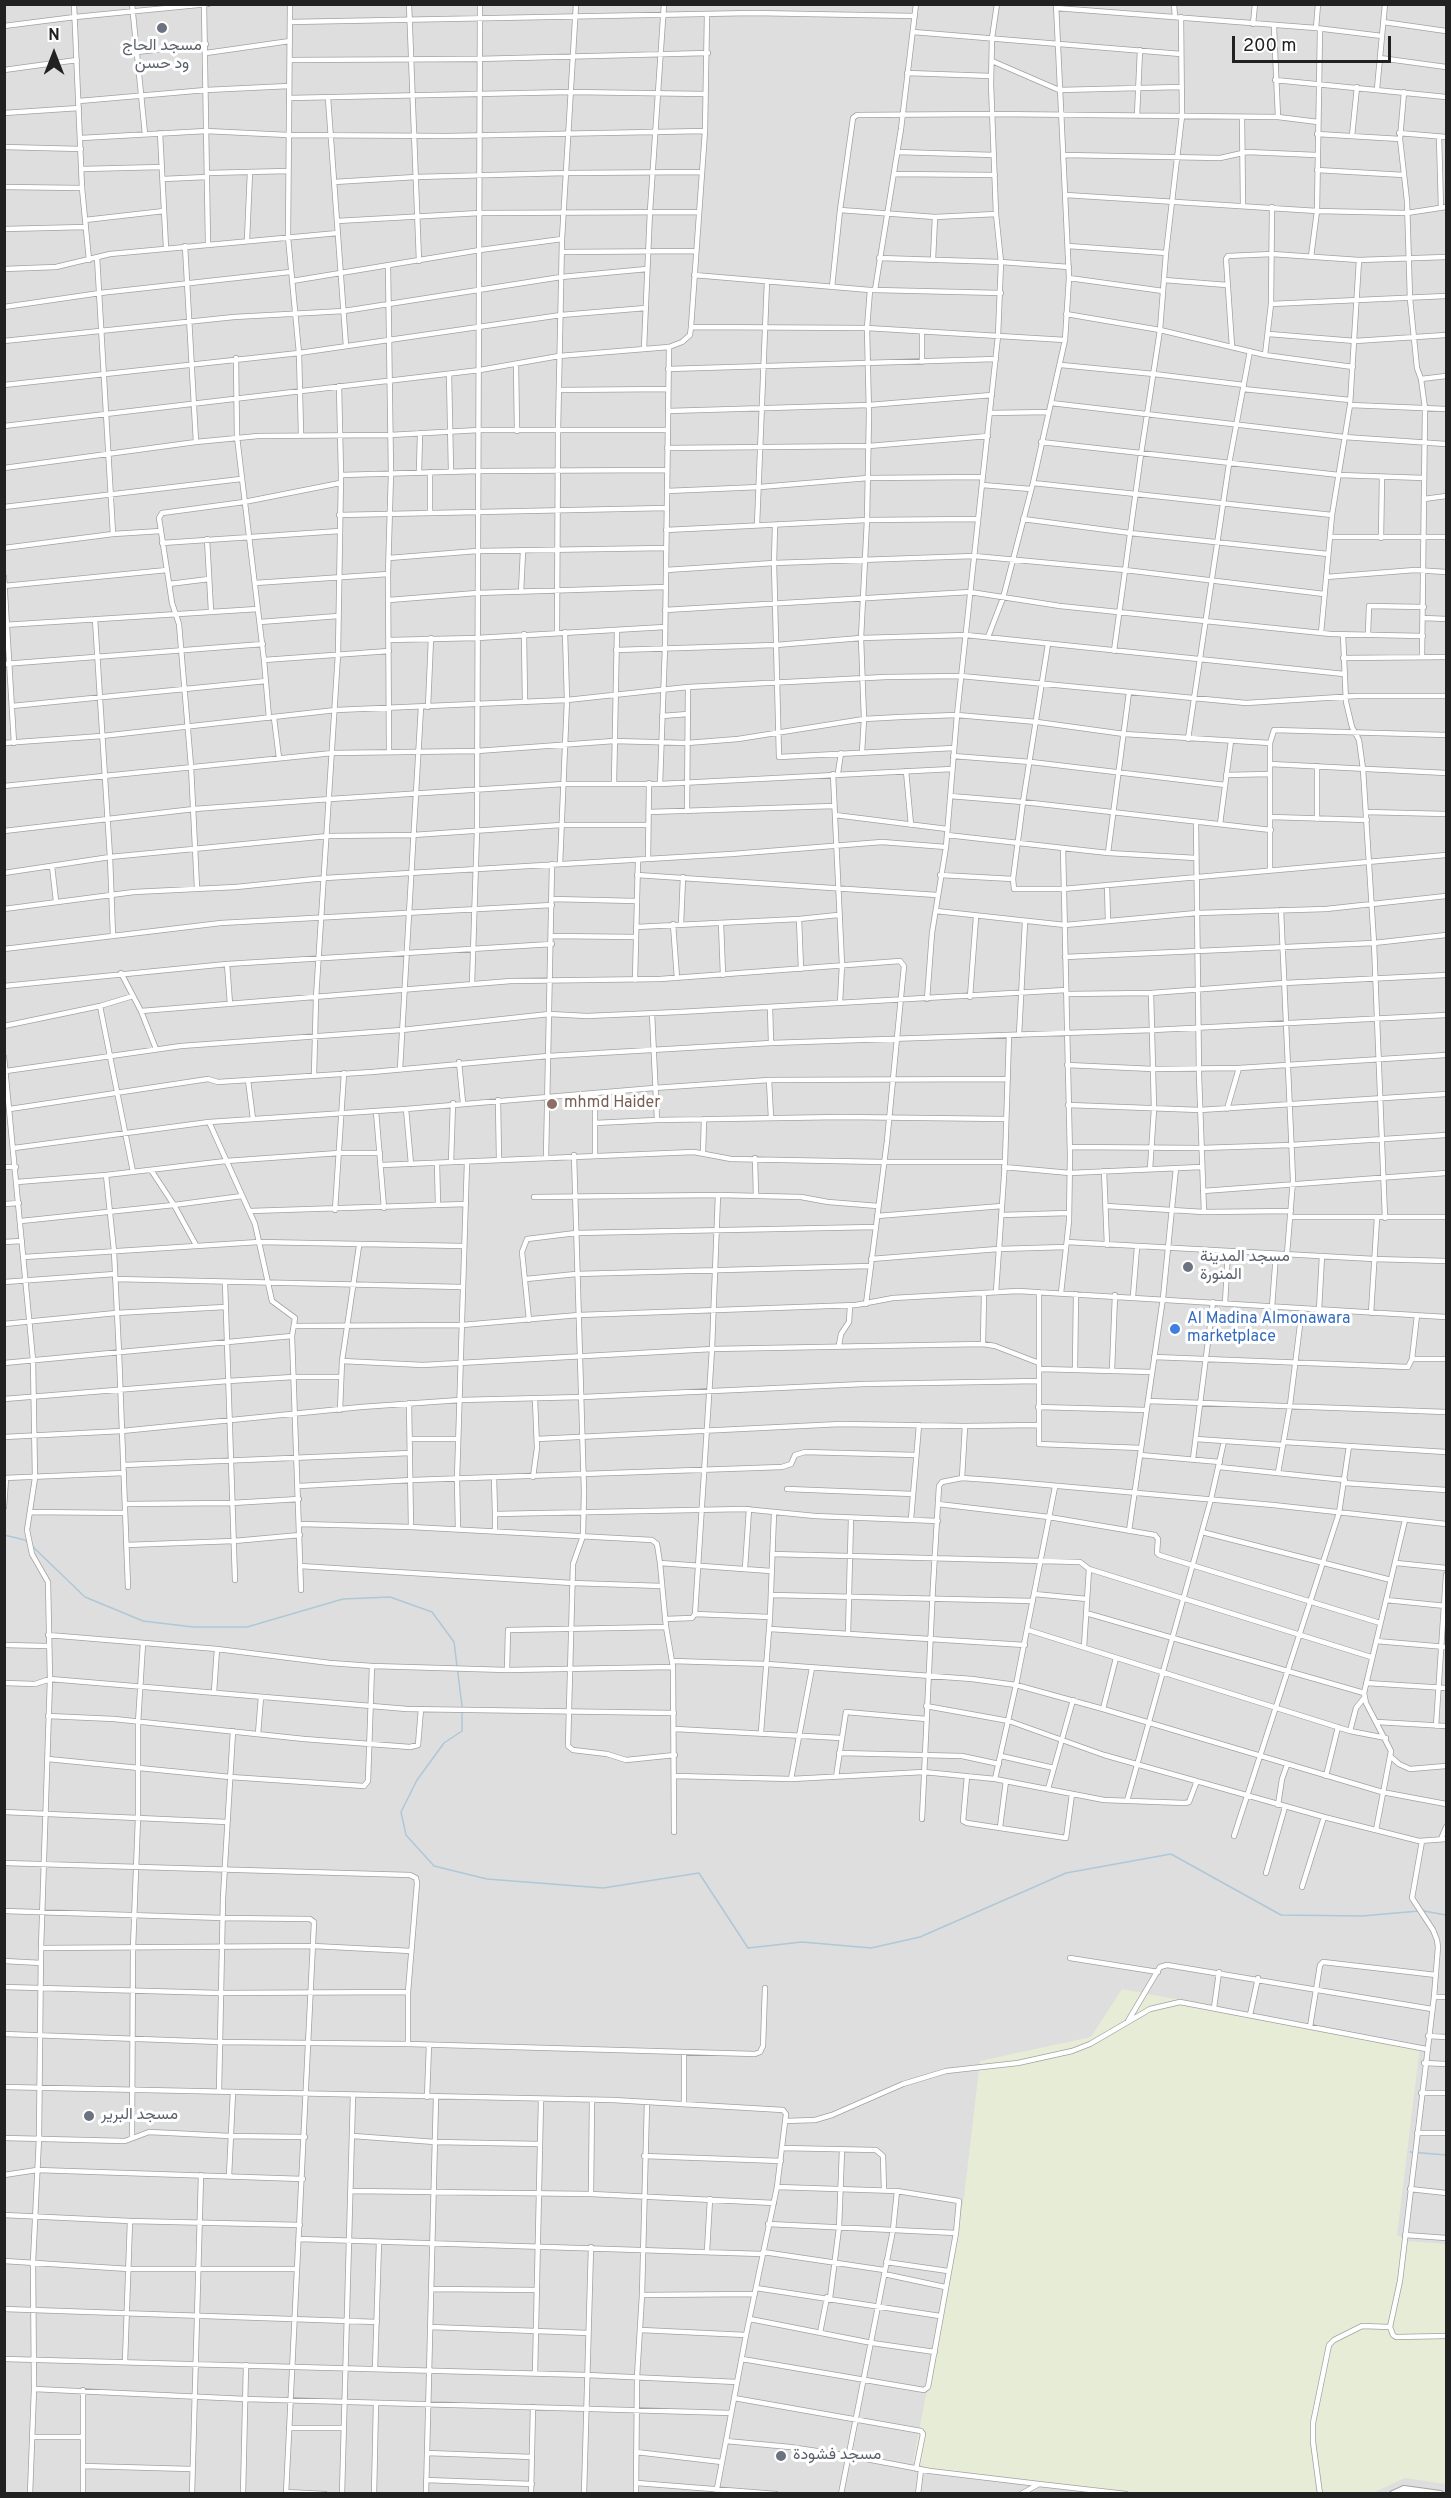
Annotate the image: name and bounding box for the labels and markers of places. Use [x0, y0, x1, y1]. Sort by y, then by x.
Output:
marker: مسجد الحاج ود حسن [155, 21, 169, 35]
place label: مسجد الحاج ود حسن [122, 37, 202, 75]
place label: mhmd Haider [564, 1094, 660, 1114]
marker: mhmd Haider [545, 1097, 559, 1111]
place label: مسجد المدينة المنورة [1200, 1248, 1290, 1286]
marker: مسجد المدينة المنورة [1181, 1260, 1195, 1274]
place label: Al Madina Almonawara marketplace [1187, 1310, 1350, 1348]
marker: Al Madina Almonawara marketplace [1168, 1322, 1182, 1336]
place label: مسجد البرير [101, 2106, 178, 2126]
marker: مسجد البرير [82, 2109, 96, 2123]
place label: مسجد فشودة [793, 2446, 881, 2466]
marker: مسجد فشودة [774, 2449, 788, 2463]

